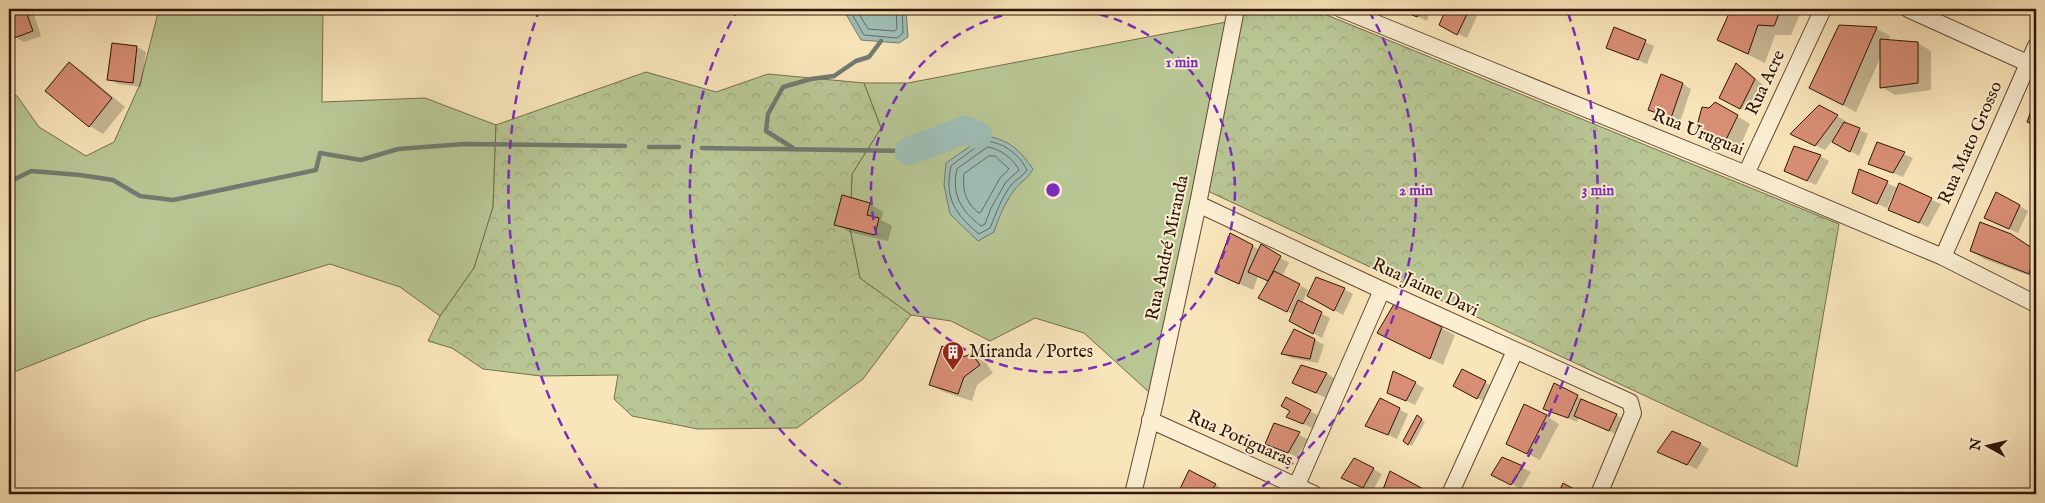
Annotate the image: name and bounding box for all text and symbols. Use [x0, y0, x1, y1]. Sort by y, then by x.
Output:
street label: Rua Acre [1741, 47, 1791, 119]
text: 1 min [1166, 53, 1198, 72]
street label: Rua Mato Grosso [1934, 78, 2008, 208]
street label: Rua Uruguai [1649, 104, 1747, 162]
street label: Rua André Miranda [1141, 173, 1195, 323]
centre of rings [1044, 181, 1062, 199]
text: 2 min [1399, 181, 1433, 200]
text: 3 min [1582, 181, 1614, 200]
street label: Rua Jaime Davi [1368, 253, 1482, 323]
building icon: Miranda / Portes [941, 340, 965, 371]
place label: Miranda / Portes [969, 341, 1093, 364]
street label: Rua Potiguaras [1184, 406, 1296, 472]
north arrow [1962, 420, 2012, 470]
text: N [1966, 437, 1986, 453]

